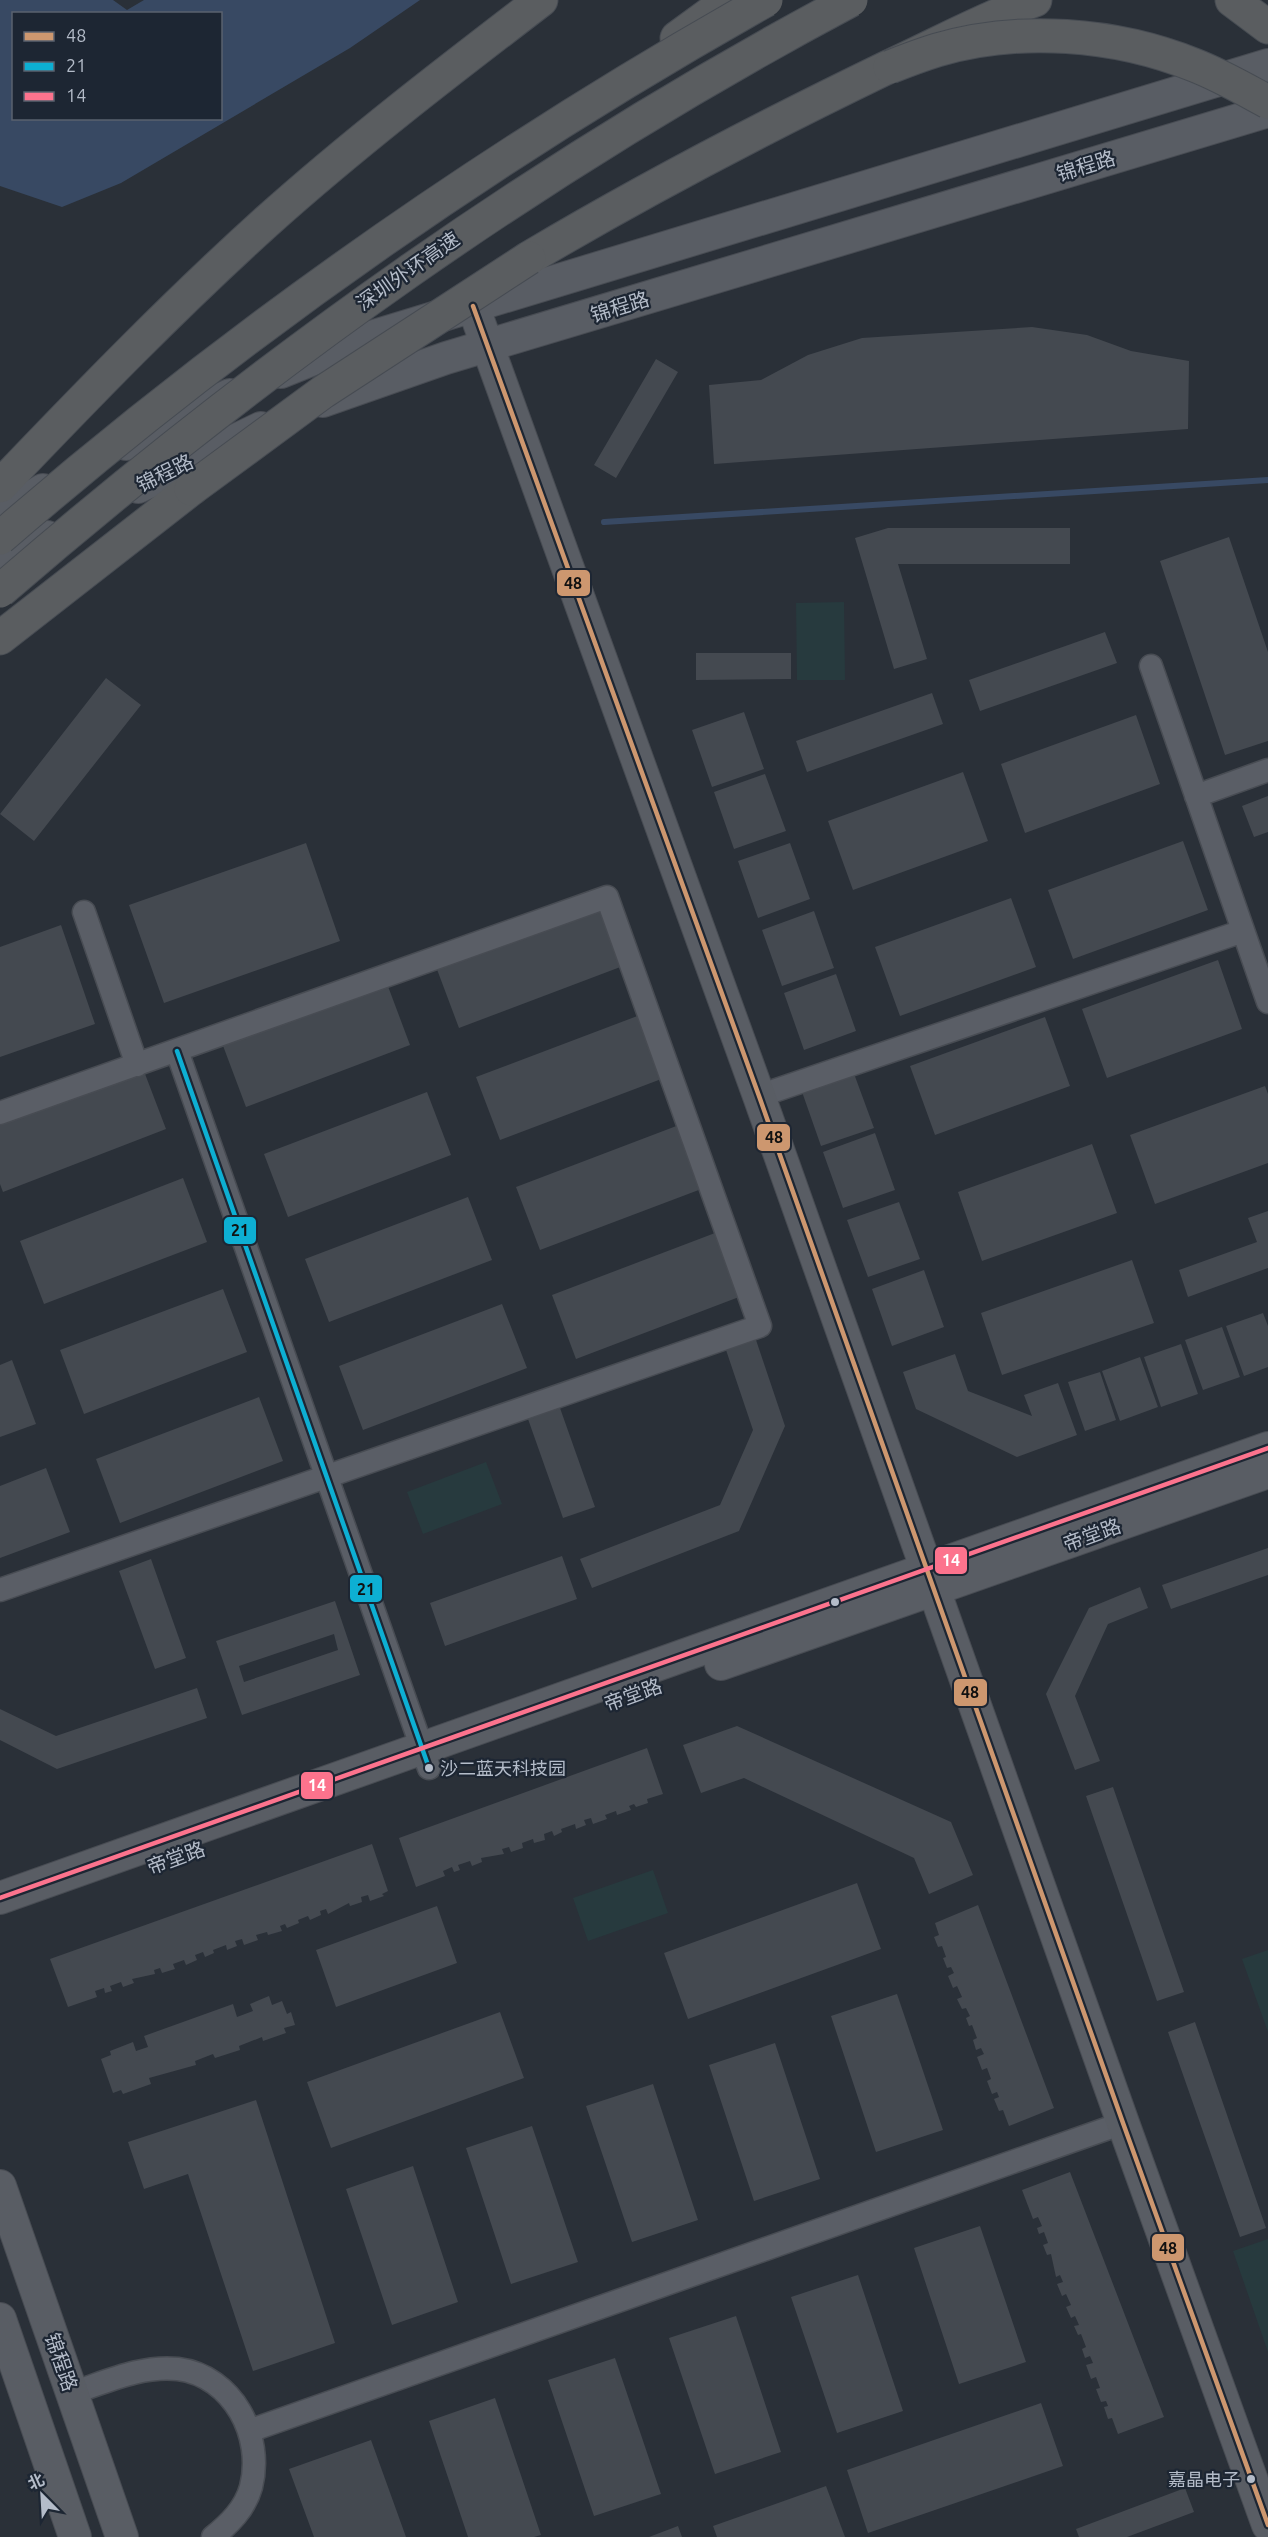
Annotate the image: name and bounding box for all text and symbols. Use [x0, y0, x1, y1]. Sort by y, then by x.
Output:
legend [12, 12, 222, 120]
text: 48 [66, 25, 86, 45]
text: 21 [66, 55, 86, 75]
text: 14 [66, 85, 86, 105]
street label: 锦程路 [1054, 146, 1118, 185]
street label: 深圳外环高速 [352, 227, 463, 314]
street label: 锦程路 [588, 287, 652, 326]
street label: 锦程路 [133, 449, 197, 496]
line badge: 48 [556, 569, 591, 597]
text: 48 [564, 574, 582, 592]
line badge: 48 [756, 1123, 791, 1152]
text: 48 [765, 1128, 783, 1146]
line badge: 21 [223, 1216, 257, 1245]
text: 21 [231, 1221, 249, 1239]
street label: 帝堂路 [1060, 1513, 1124, 1556]
line badge: 14 [934, 1546, 968, 1575]
text: 14 [942, 1551, 960, 1569]
line badge: 21 [349, 1574, 383, 1603]
text: 21 [357, 1580, 375, 1598]
unlabelled marker [829, 1596, 841, 1608]
street label: 帝堂路 [601, 1673, 665, 1716]
line badge: 48 [953, 1678, 988, 1707]
text: 48 [961, 1683, 979, 1701]
place label: 沙二蓝天科技园 [440, 1758, 566, 1778]
marker: 沙二蓝天科技园 [423, 1762, 435, 1774]
line badge: 14 [300, 1771, 334, 1800]
text: 14 [308, 1776, 326, 1794]
street label: 帝堂路 [144, 1836, 208, 1879]
line badge: 48 [1151, 2233, 1185, 2262]
text: 48 [1159, 2239, 1177, 2257]
street label: 锦程路 [41, 2330, 82, 2394]
north arrow [12, 2465, 72, 2525]
place label: 嘉晶电子 [1168, 2469, 1240, 2489]
text: 北 [25, 2470, 47, 2493]
marker: 嘉晶电子 [1245, 2473, 1257, 2485]

